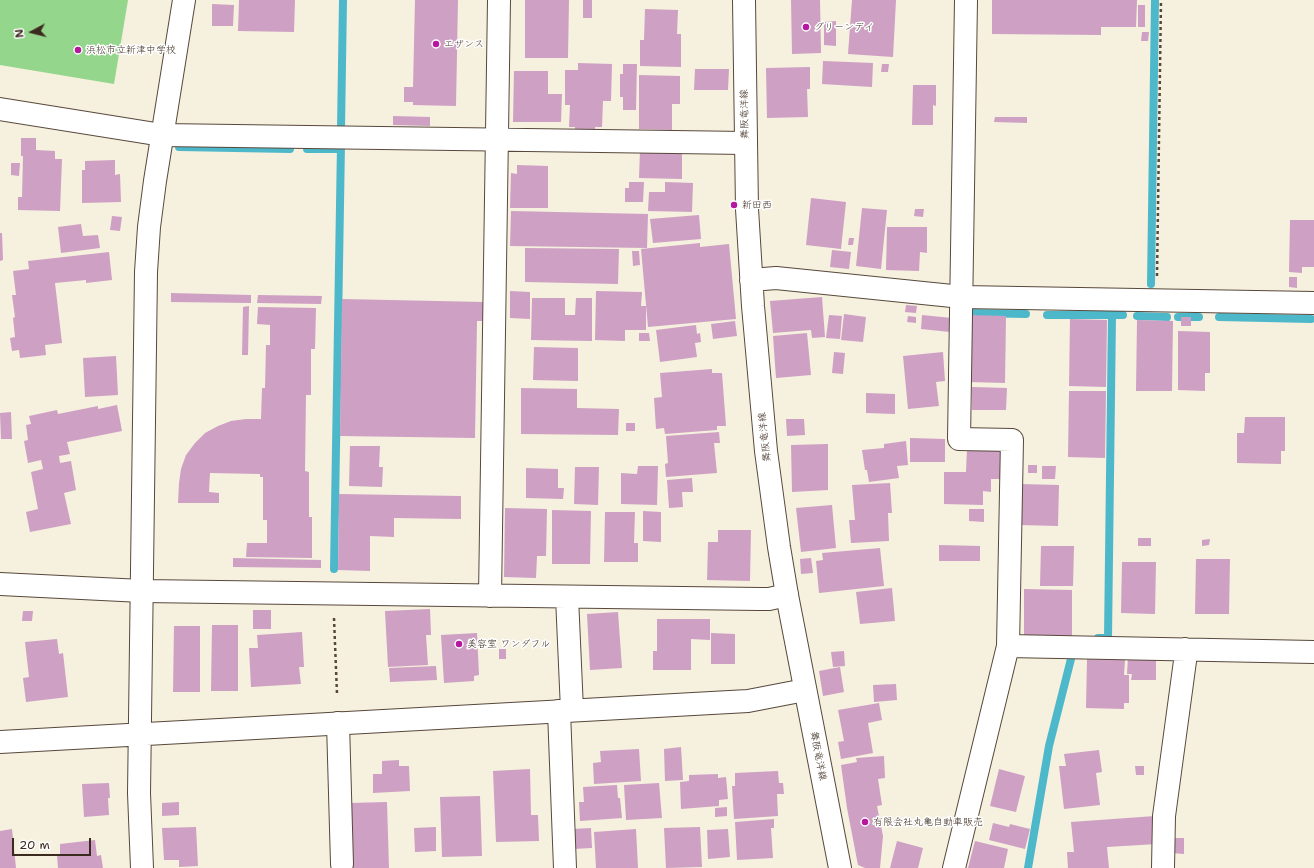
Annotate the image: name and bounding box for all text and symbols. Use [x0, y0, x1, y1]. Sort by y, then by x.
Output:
north arrow [12, 12, 52, 52]
place label: グリーンデイ [814, 21, 874, 33]
marker: グリーンデイ [801, 22, 811, 32]
text: N [12, 28, 28, 39]
place label: エザンス [444, 38, 484, 50]
marker: エザンス [431, 39, 441, 49]
place label: 浜松市立新津中学校 [86, 44, 176, 56]
marker: 浜松市立新津中学校 [73, 45, 83, 55]
street label: 舞阪竜洋線 [739, 89, 751, 139]
place label: 新田西 [742, 199, 772, 211]
marker: 新田西 [729, 200, 739, 210]
street label: 舞阪竜洋線 [756, 412, 774, 462]
place label: 美容室 ワンダフル [467, 638, 550, 650]
marker: 美容室 ワンダフル [454, 639, 464, 649]
street label: 舞阪竜洋線 [807, 730, 829, 782]
place label: 有限会社丸亀自動車販売 [873, 816, 983, 828]
marker: 有限会社丸亀自動車販売 [860, 817, 870, 827]
scale bar [14, 830, 93, 856]
text: 20 m [19, 837, 50, 853]

